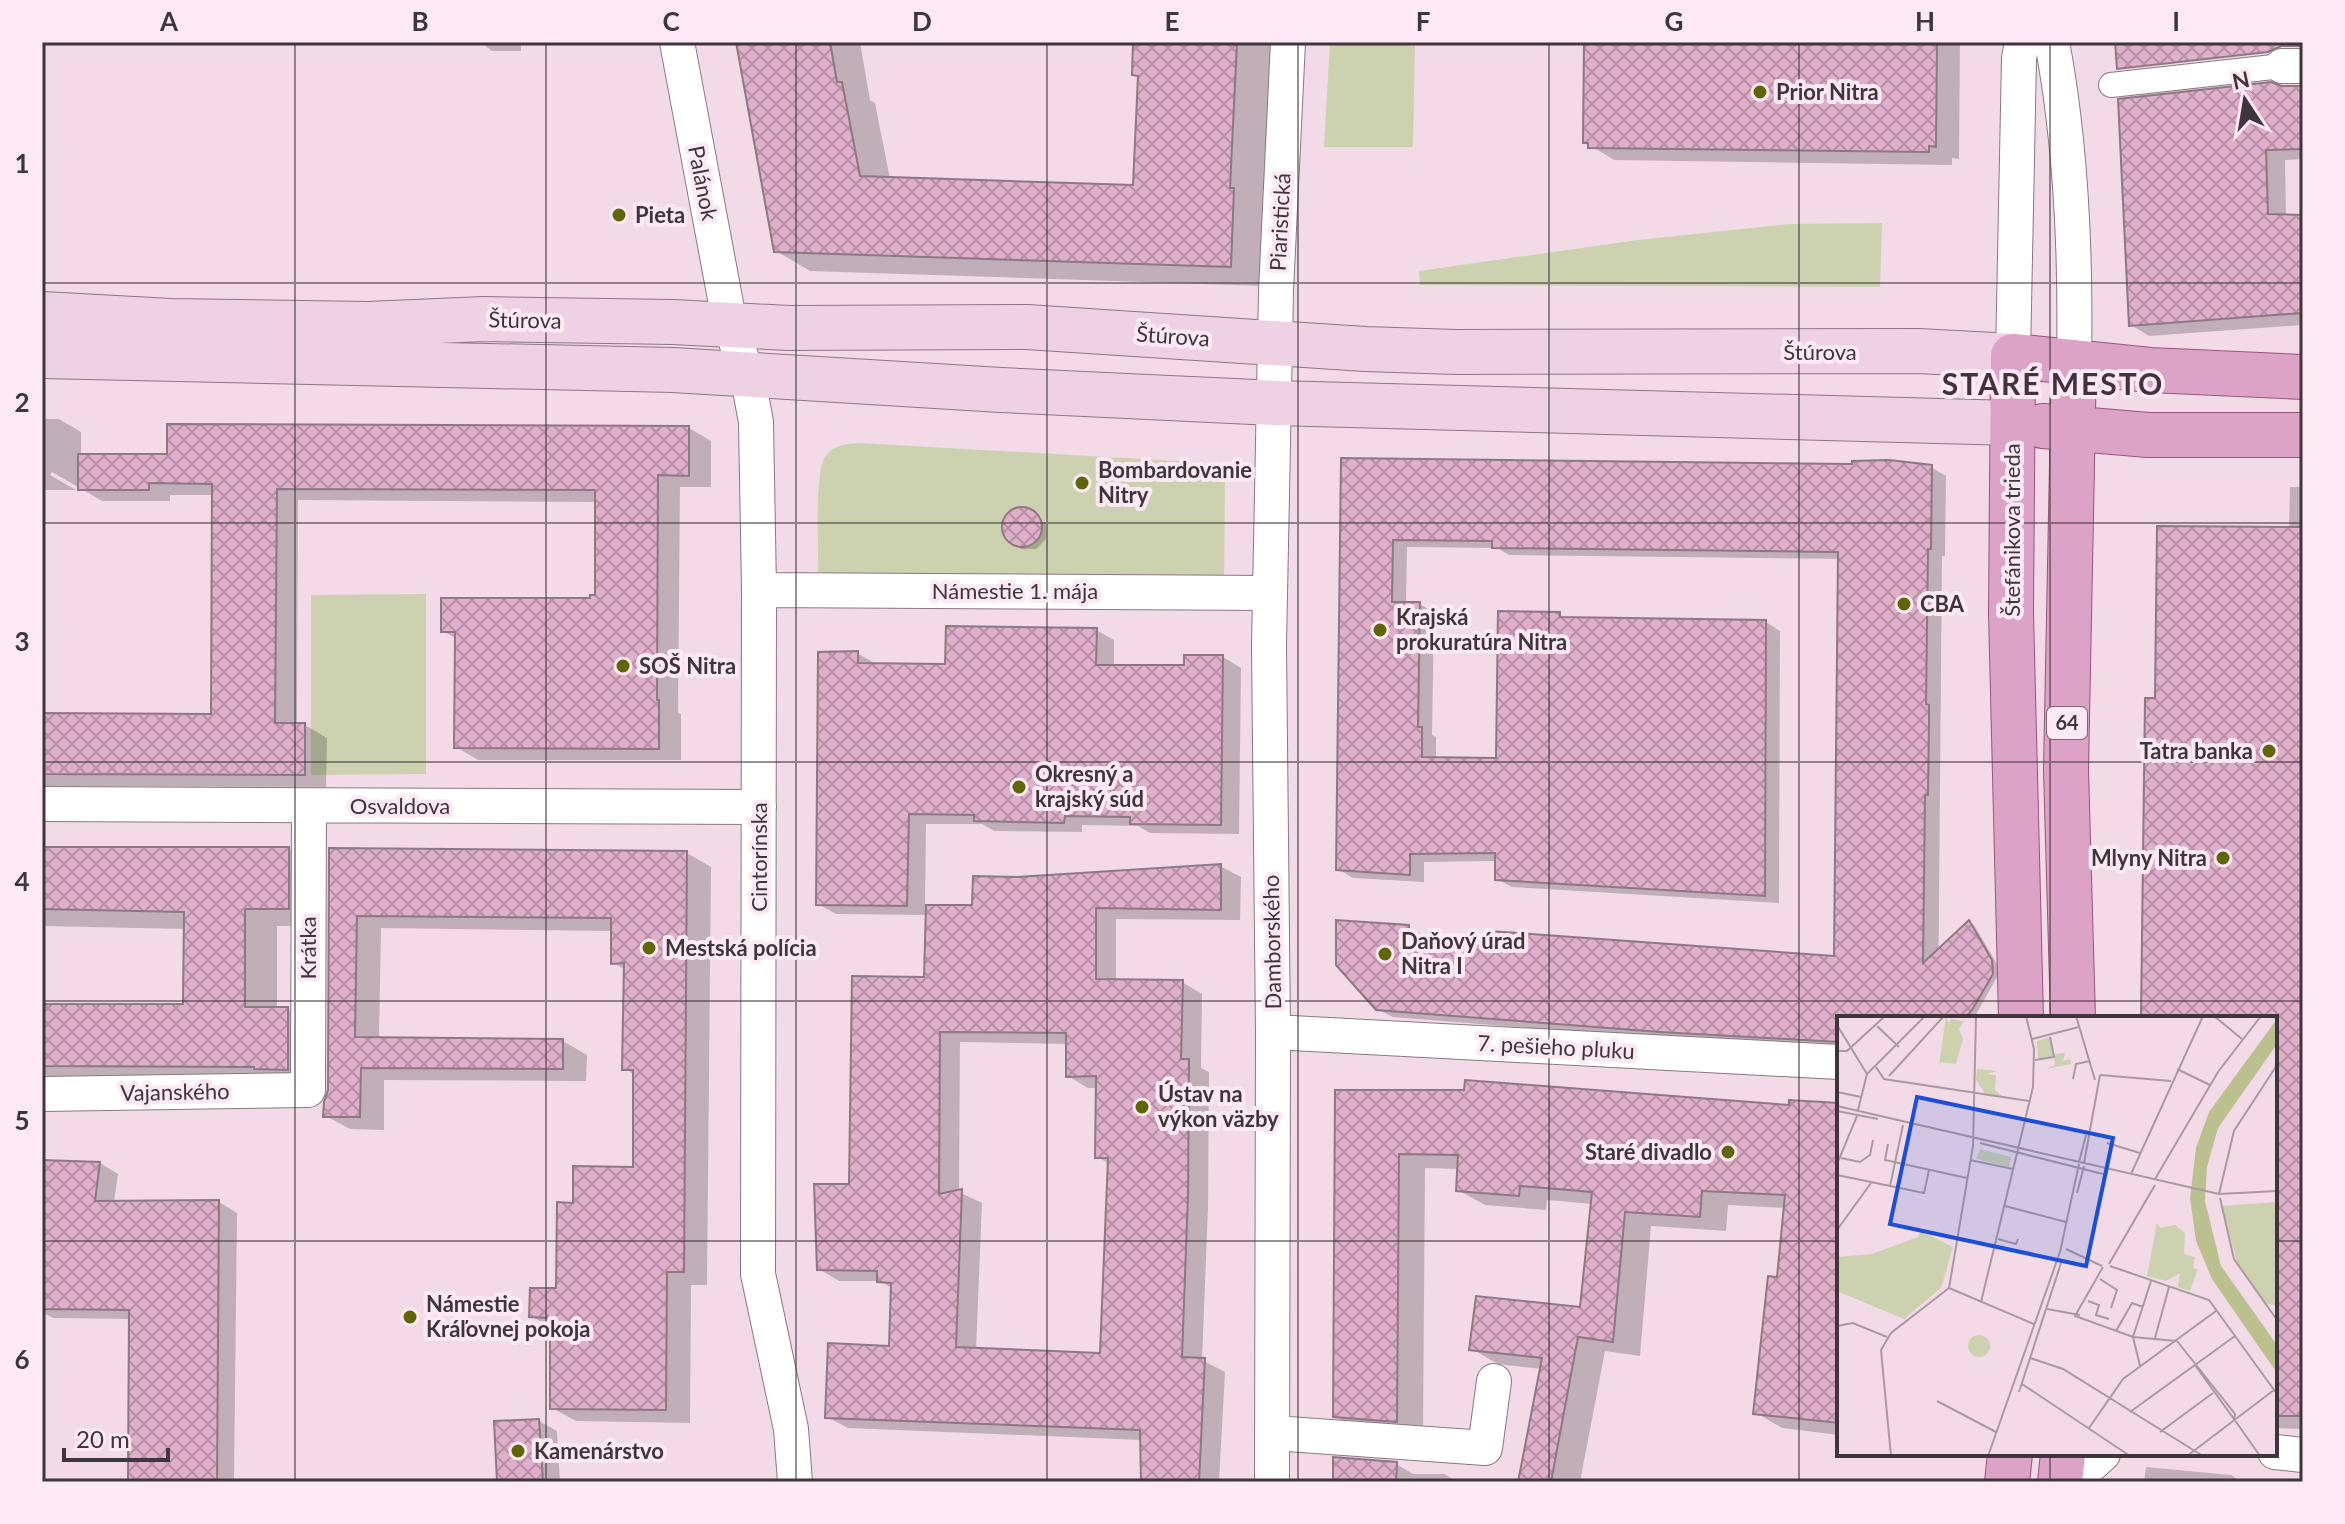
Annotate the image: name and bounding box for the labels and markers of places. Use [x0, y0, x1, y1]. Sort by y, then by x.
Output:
place label: Prior Nitra [1776, 78, 1879, 105]
marker: Prior Nitra [1751, 83, 1769, 101]
place label: Pieta [635, 201, 685, 228]
marker: Pieta [610, 206, 628, 224]
place label: Bombardovanie Nitry [1098, 456, 1252, 508]
marker: Bombardovanie Nitry [1073, 474, 1091, 492]
place label: CBA [1920, 590, 1965, 617]
marker: CBA [1895, 595, 1913, 613]
place label: Krajská prokuratúra Nitra [1396, 603, 1567, 655]
marker: Krajská prokuratúra Nitra [1371, 621, 1389, 639]
place label: SOŠ Nitra [639, 652, 736, 679]
marker: SOŠ Nitra [614, 657, 632, 675]
place label: Tatra banka [2139, 737, 2253, 764]
marker: Tatra banka [2260, 742, 2278, 760]
place label: Okresný a krajský súd [1035, 760, 1144, 812]
marker: Okresný a krajský súd [1010, 778, 1028, 796]
place label: Mlyny Nitra [2091, 844, 2207, 871]
marker: Mlyny Nitra [2214, 849, 2232, 867]
place label: Daňový úrad Nitra I [1401, 927, 1525, 979]
place label: Mestská polícia [665, 934, 817, 961]
marker: Mestská polícia [640, 939, 658, 957]
marker: Daňový úrad Nitra I [1376, 945, 1394, 963]
place label: Ústav na výkon väzby [1158, 1080, 1279, 1132]
marker: Ústav na výkon väzby [1133, 1098, 1151, 1116]
place label: Staré divadlo [1585, 1138, 1712, 1165]
marker: Staré divadlo [1719, 1143, 1737, 1161]
place label: Námestie Kráľovnej pokoja [426, 1290, 590, 1342]
marker: Námestie Kráľovnej pokoja [401, 1308, 419, 1326]
place label: Kamenárstvo [534, 1437, 664, 1464]
marker: Kamenárstvo [509, 1442, 527, 1460]

